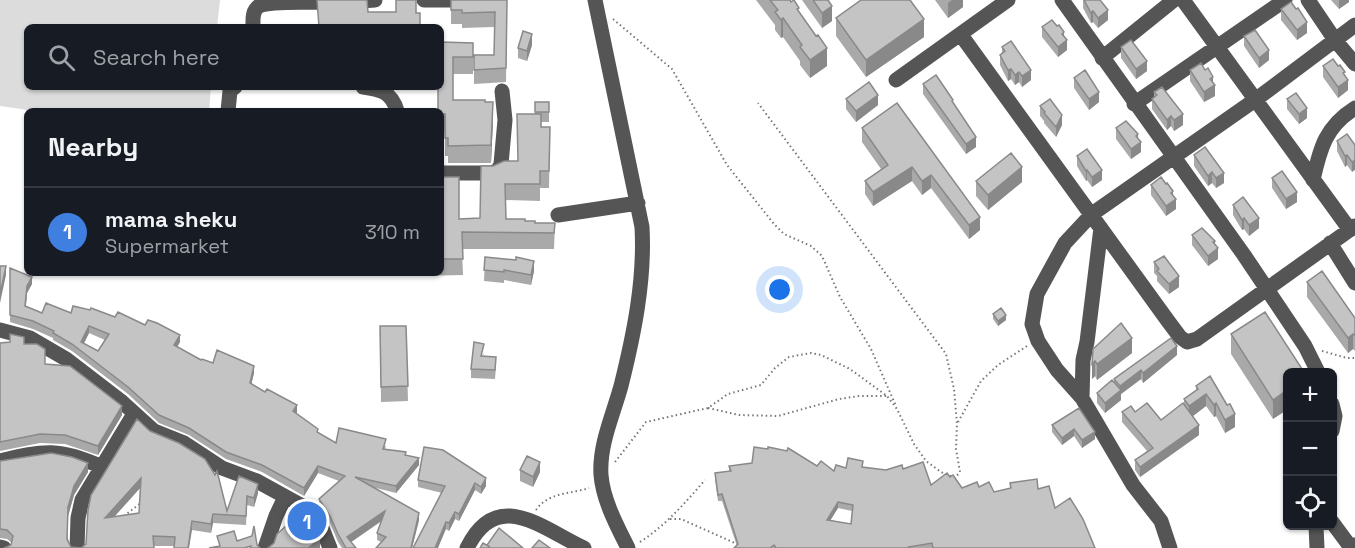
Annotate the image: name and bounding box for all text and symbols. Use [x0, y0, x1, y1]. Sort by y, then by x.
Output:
search box [24, 24, 444, 90]
icon: search [45, 41, 78, 74]
text: Search here [93, 43, 220, 71]
text: Nearby [48, 130, 138, 164]
text: mama sheku [105, 205, 237, 233]
text: 1 [63, 219, 72, 245]
text: 310 m [365, 219, 420, 245]
text: Supermarket [105, 233, 229, 259]
your location [765, 275, 794, 304]
map controls [1283, 368, 1337, 530]
button: + [1283, 368, 1337, 422]
button: − [1283, 422, 1337, 476]
button: locate [1283, 476, 1337, 530]
pin: 1 [288, 498, 326, 544]

